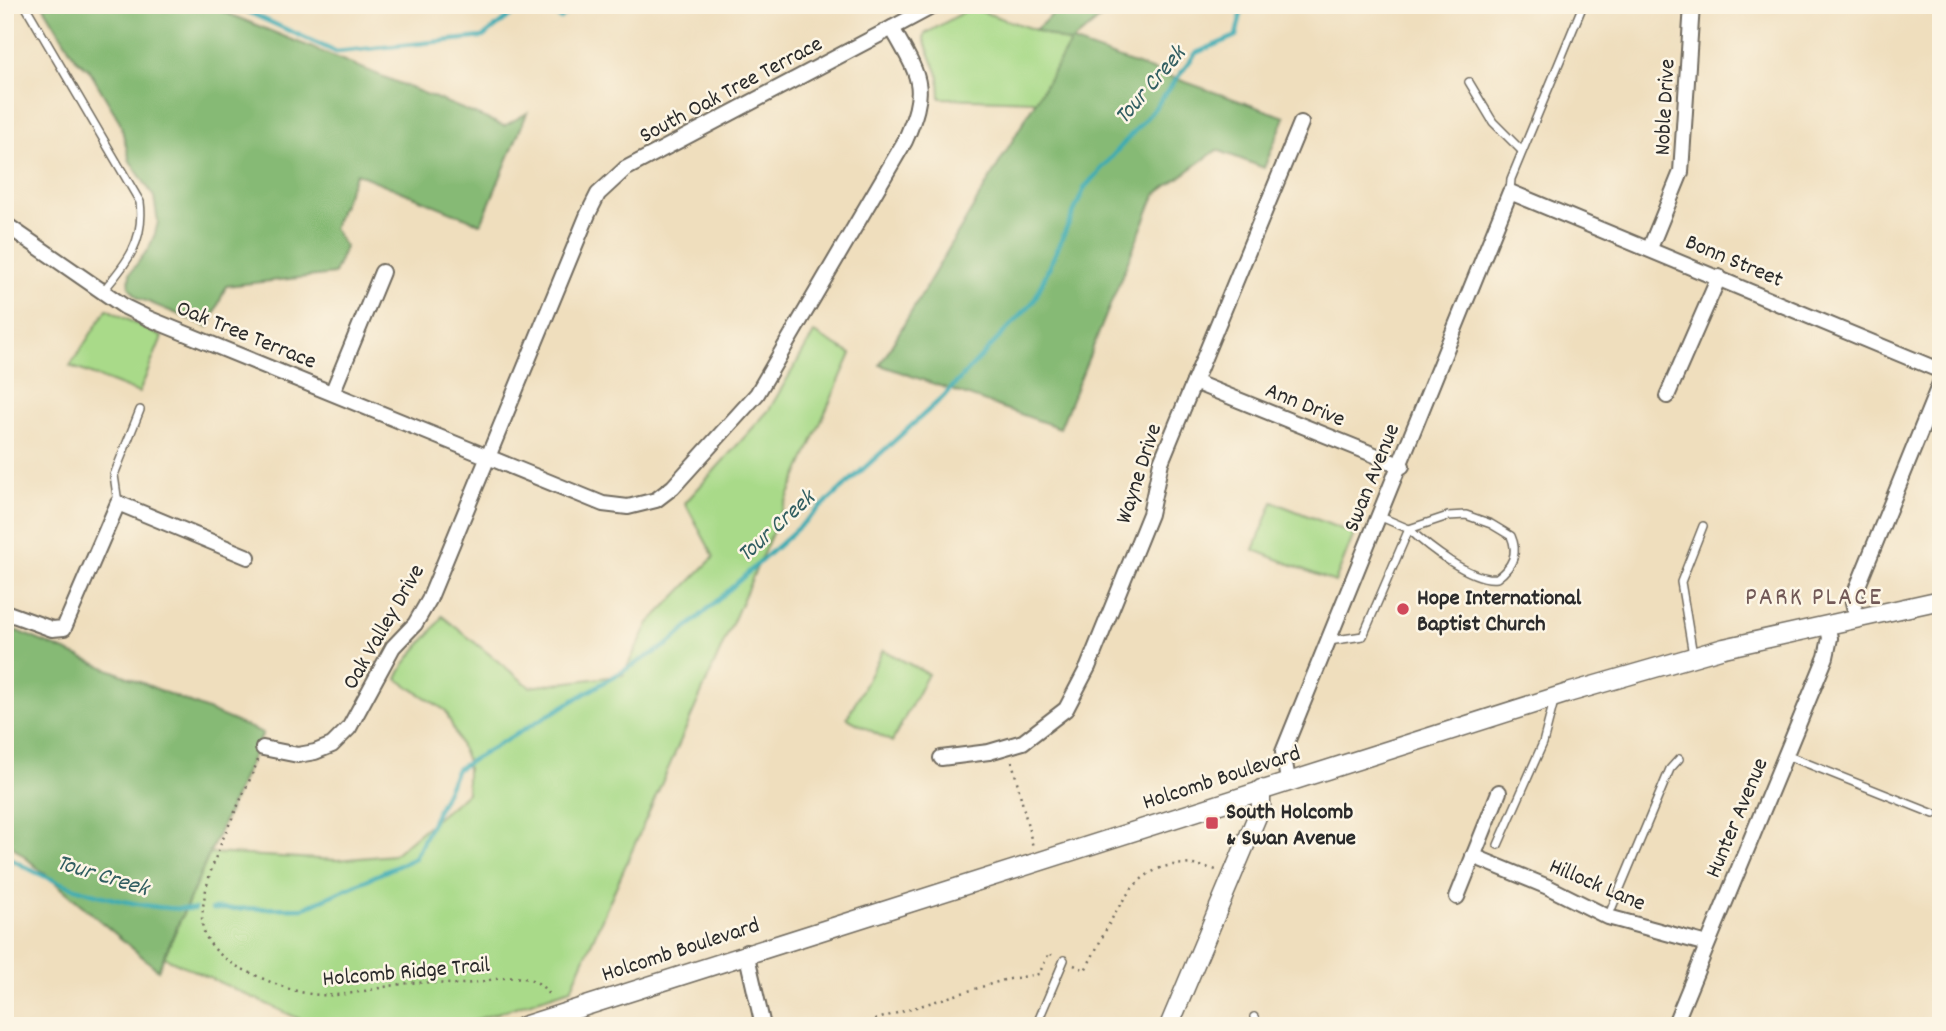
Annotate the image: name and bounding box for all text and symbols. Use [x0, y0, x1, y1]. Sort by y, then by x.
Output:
street label: South Oak Tree Terrace [634, 29, 829, 153]
water label: Tour Creek [1107, 37, 1197, 133]
street label: Noble Drive [1647, 58, 1686, 156]
street label: Bonn Street [1680, 227, 1788, 298]
street label: Oak Tree Terrace [171, 293, 321, 379]
street label: Ann Drive [1260, 375, 1350, 437]
street label: Swan Avenue [1336, 419, 1410, 538]
street label: Wayne Drive [1109, 420, 1172, 528]
water label: Tour Creek [730, 482, 825, 572]
street label: Oak Valley Drive [336, 559, 434, 697]
district label: PARK PLACE [1745, 580, 1883, 617]
place label: Hope International Baptist Church [1417, 583, 1582, 642]
marker: Hope International Baptist Church [1395, 601, 1411, 617]
street label: Holcomb Boulevard [1139, 738, 1305, 820]
street label: Hunter Avenue [1698, 753, 1778, 884]
place label: South Holcomb & Swan Avenue [1226, 797, 1356, 856]
marker: South Holcomb & Swan Avenue [1204, 815, 1220, 831]
water label: Tour Creek [52, 847, 154, 908]
street label: Hillock Lane [1543, 851, 1650, 921]
street label: Holcomb Boulevard [598, 910, 764, 992]
street label: Holcomb Ridge Trail [321, 950, 492, 997]

